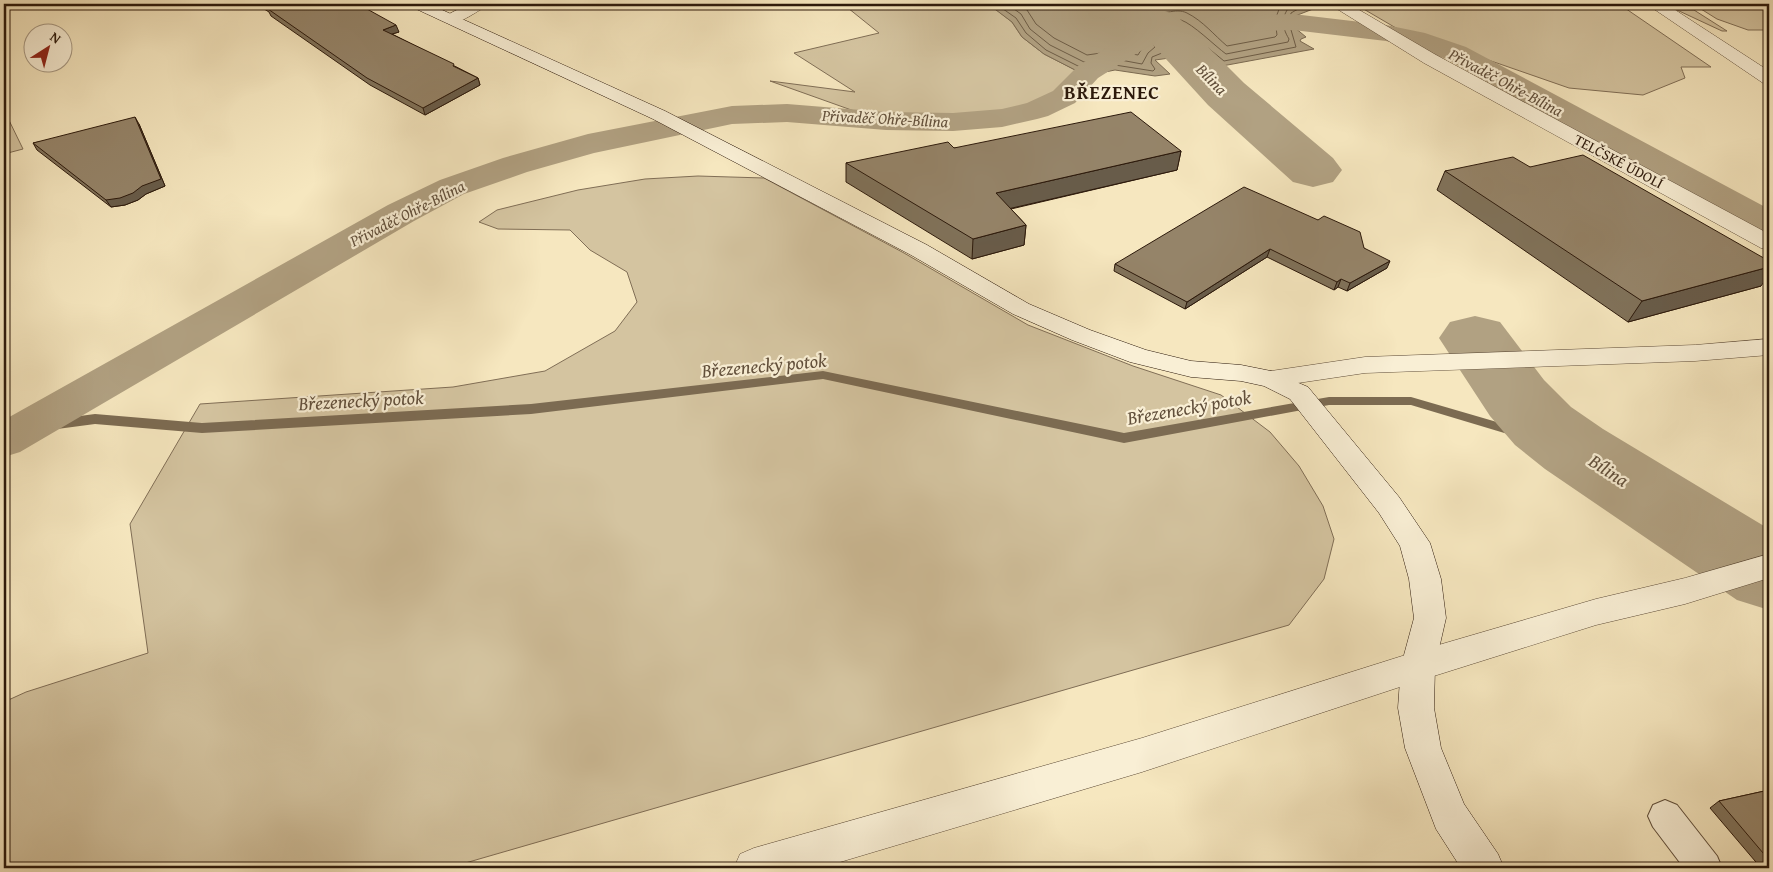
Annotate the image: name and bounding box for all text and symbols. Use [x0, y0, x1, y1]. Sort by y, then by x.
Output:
north arrow [22, 22, 72, 72]
text: N [46, 27, 66, 49]
water label: Přivaděč Ohře-Bílina [1444, 41, 1568, 123]
water label: Bílina [1190, 57, 1233, 101]
district label: BŘEZENEC [1064, 78, 1160, 106]
water label: Přivaděč Ohře-Bílina [820, 103, 949, 133]
street label: TELČSKÉ ÚDOLÍ [1571, 129, 1668, 194]
water label: Přivaděč Ohře-Bílina [344, 173, 469, 253]
water label: Březenecký potok [699, 346, 828, 384]
water label: Březenecký potok [1124, 382, 1253, 432]
water label: Březenecký potok [297, 383, 425, 417]
water label: Bílina [1583, 446, 1635, 493]

